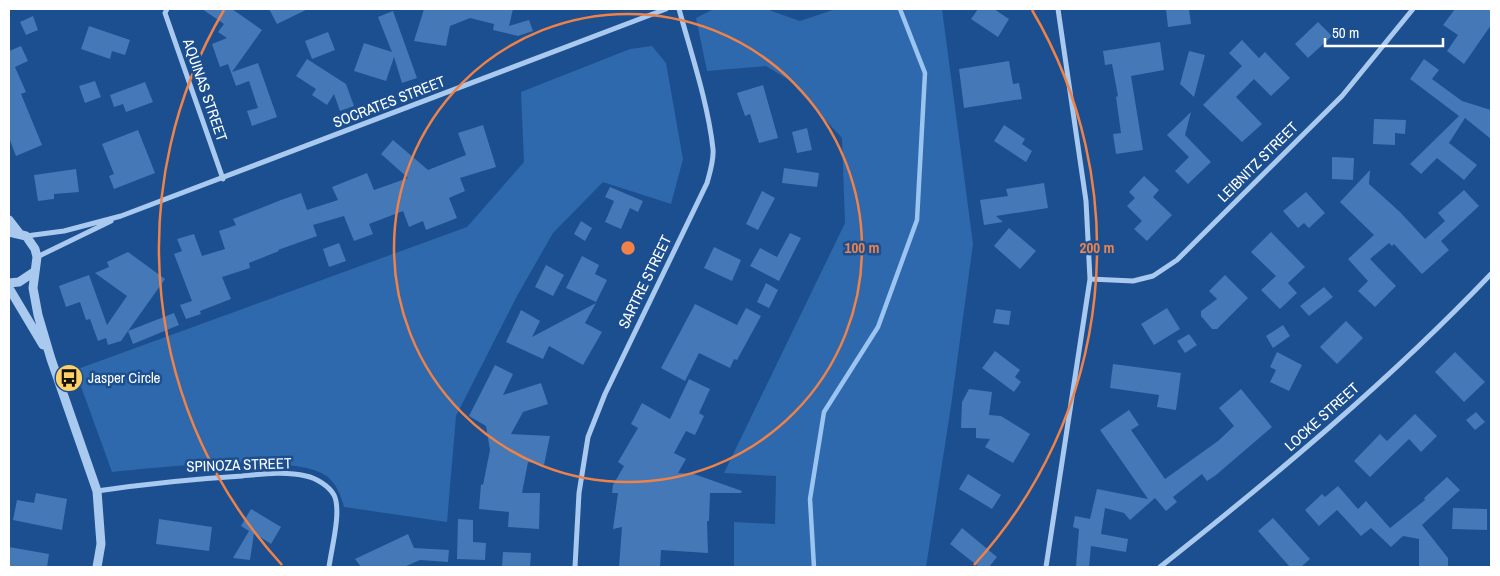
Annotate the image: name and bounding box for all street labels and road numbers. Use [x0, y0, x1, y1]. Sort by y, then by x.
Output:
street label: AQUINAS STREET [178, 35, 233, 144]
street label: SOCRATES STREET [330, 70, 448, 133]
street label: LEIBNITZ STREET [1213, 116, 1303, 207]
street label: SARTRE STREET [613, 231, 676, 332]
street label: LOCKE STREET [1280, 377, 1364, 456]
street label: SPINOZA STREET [186, 452, 292, 477]

